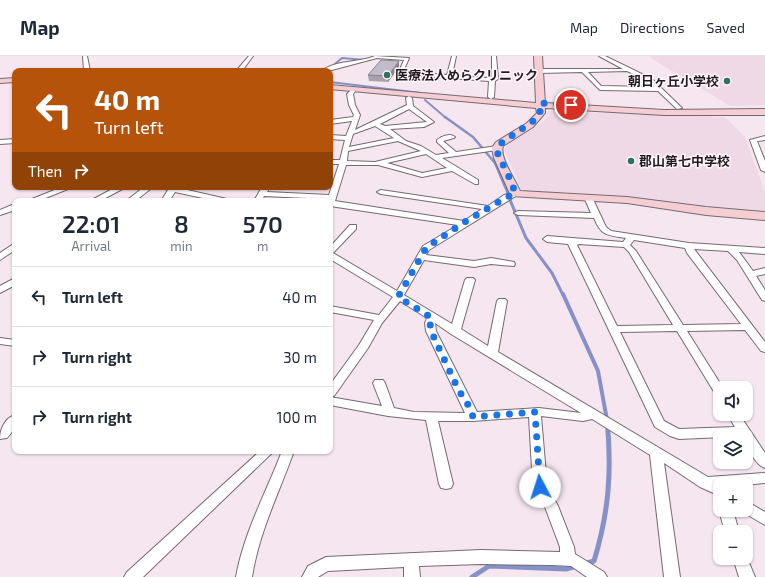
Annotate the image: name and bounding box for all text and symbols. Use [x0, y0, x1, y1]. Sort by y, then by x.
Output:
text: Map [20, 16, 60, 39]
text: Map [570, 19, 598, 36]
text: Directions [620, 19, 685, 36]
text: Saved [707, 19, 745, 36]
place label: 医療法人めらクリニック [395, 67, 538, 83]
marker: 医療法人めらクリニック [382, 70, 392, 80]
place label: 朝日ヶ丘小学校 [628, 73, 719, 89]
marker: 朝日ヶ丘小学校 [722, 76, 732, 86]
text: 40 m [94, 82, 160, 116]
icon: left [28, 84, 80, 136]
pin [554, 88, 588, 122]
icon: arrive [560, 94, 582, 116]
text: Turn left [94, 116, 164, 138]
place label: 郡山第七中学校 [639, 153, 730, 169]
marker: 郡山第七中学校 [626, 156, 636, 166]
icon: right [70, 160, 92, 182]
text: Then [28, 162, 62, 180]
text: 22:01 [62, 209, 120, 238]
text: 8 [174, 209, 189, 238]
text: 570 [243, 209, 283, 238]
text: Arrival [71, 238, 111, 254]
text: min [170, 238, 193, 254]
text: m [257, 238, 268, 254]
icon: left [28, 286, 50, 308]
text: Turn left [62, 288, 123, 306]
text: 40 m [282, 288, 317, 306]
icon: right [28, 346, 50, 368]
text: Turn right [62, 348, 132, 366]
text: 30 m [283, 348, 317, 366]
map controls [713, 381, 753, 565]
button: sound [713, 381, 753, 421]
icon: right [28, 406, 50, 428]
text: Turn right [62, 408, 132, 426]
text: 100 m [276, 408, 317, 426]
button: layers [713, 429, 753, 469]
position arrow [519, 466, 561, 508]
button: + [713, 477, 753, 517]
button: − [713, 525, 753, 565]

